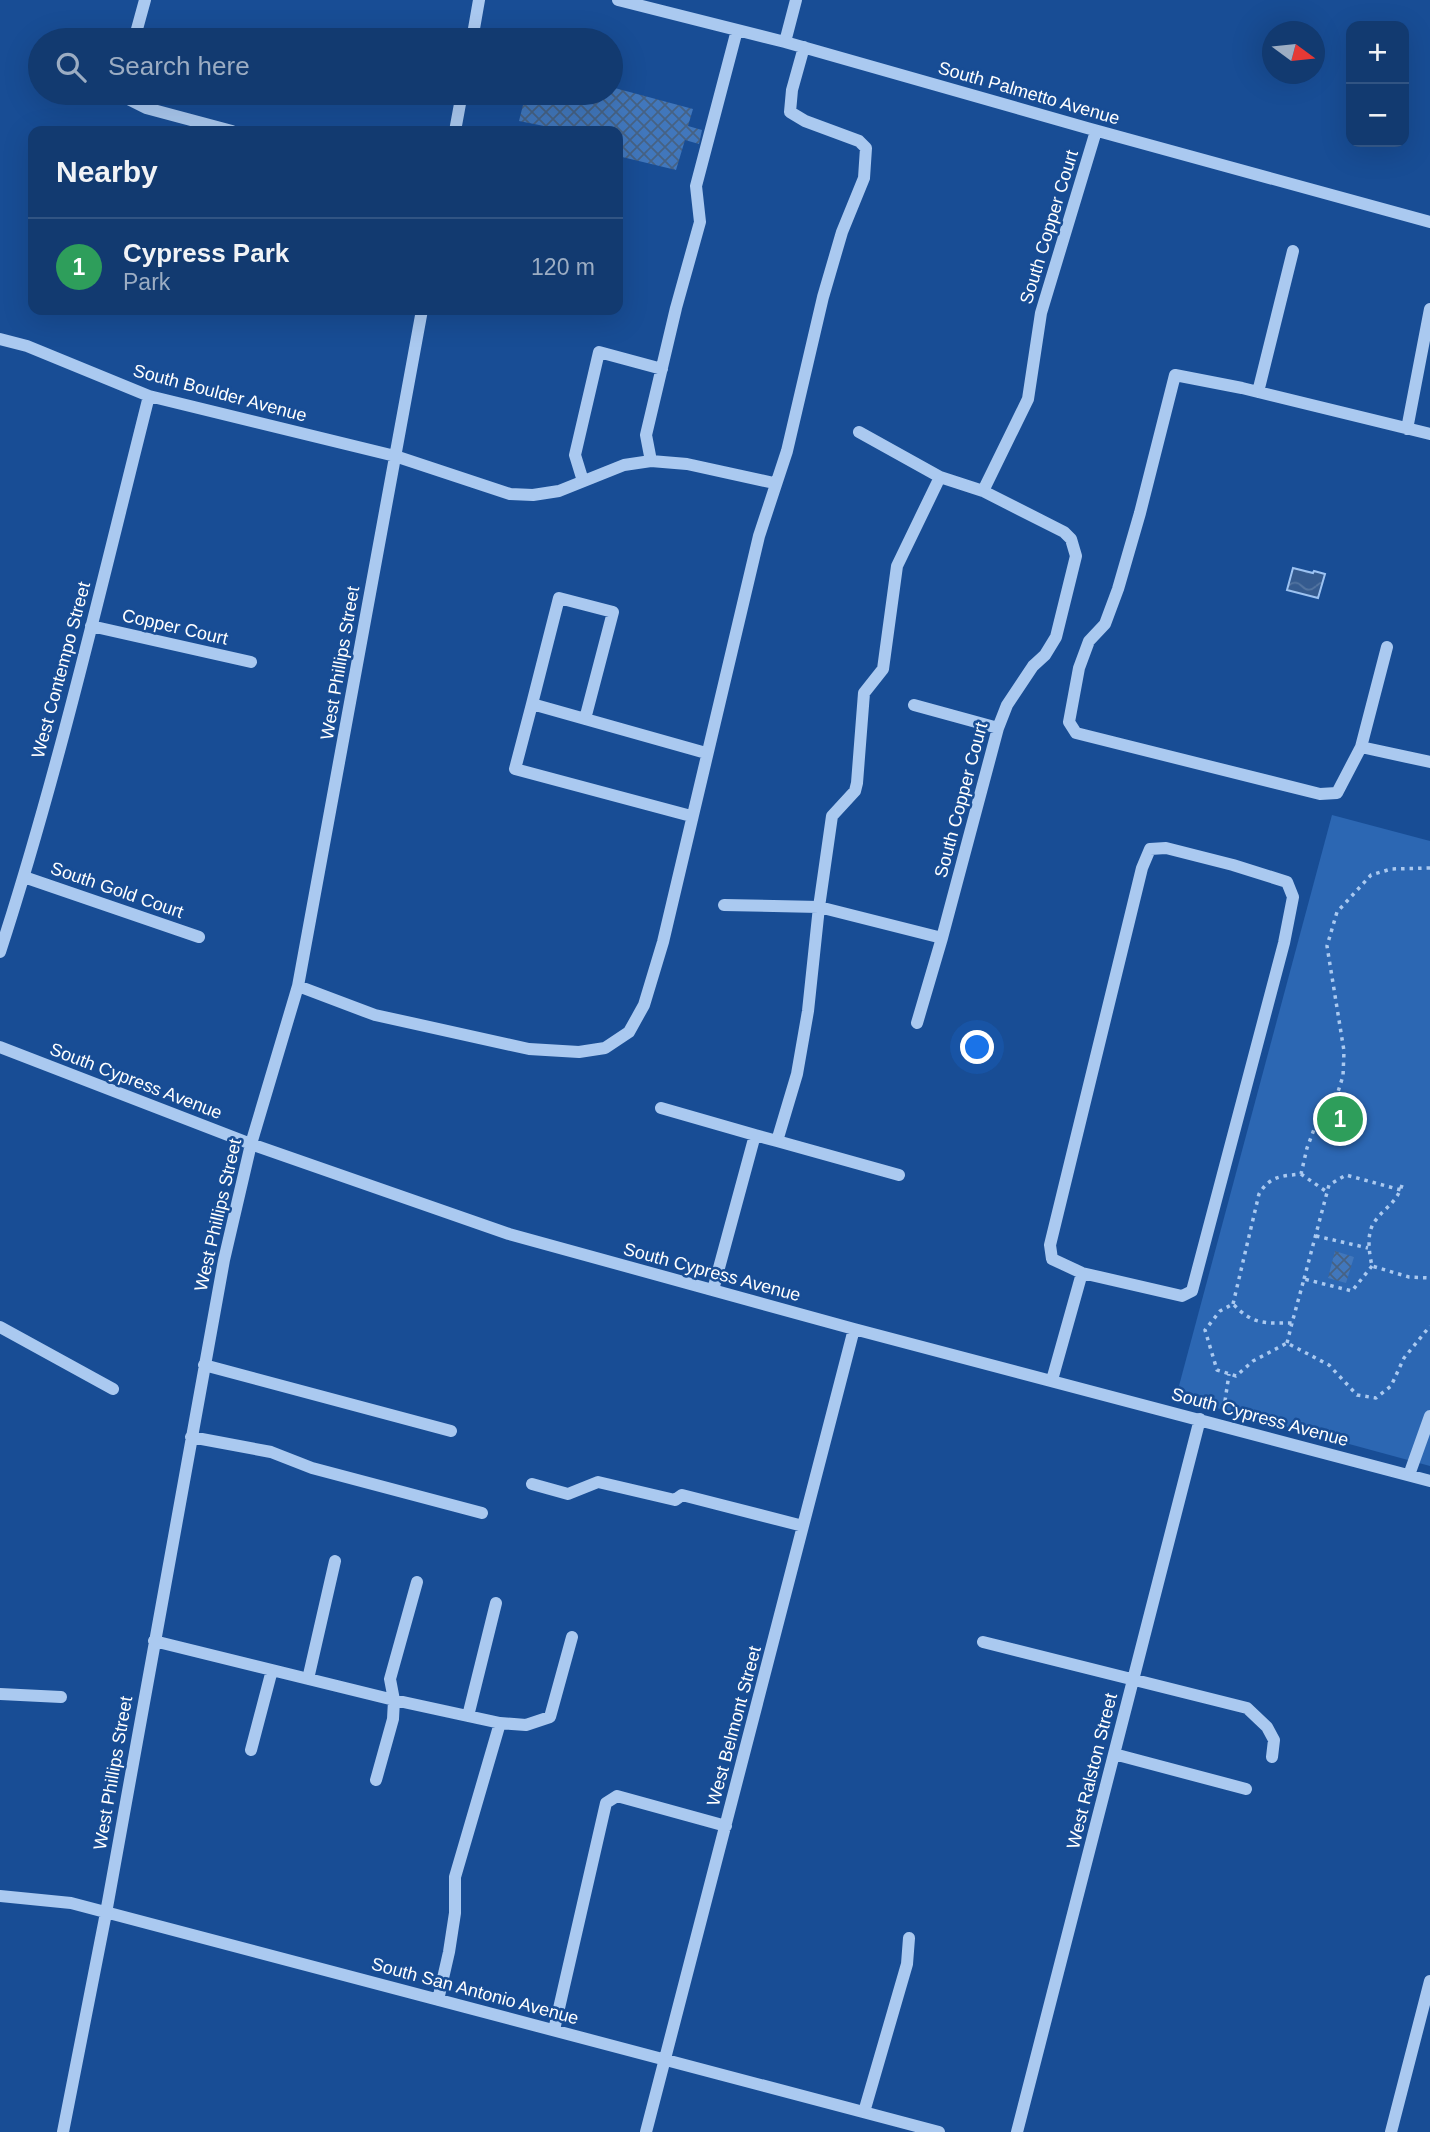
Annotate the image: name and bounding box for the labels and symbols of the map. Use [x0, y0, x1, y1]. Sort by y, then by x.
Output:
north arrow [1262, 21, 1325, 84]
street label: South Palmetto Avenue [936, 58, 1122, 128]
street label: South Copper Court [1016, 148, 1082, 306]
street label: South Boulder Avenue [131, 360, 309, 426]
street label: West Contempo Street [28, 580, 94, 760]
street label: West Phillips Street [317, 585, 363, 741]
street label: Copper Court [120, 605, 230, 649]
street label: South Copper Court [931, 720, 991, 880]
street label: South Gold Court [48, 858, 186, 922]
your location [960, 1030, 994, 1064]
street label: South Cypress Avenue [47, 1039, 225, 1123]
pin: 1 [1317, 1093, 1363, 1145]
street label: West Phillips Street [191, 1137, 245, 1293]
street label: South Cypress Avenue [621, 1239, 803, 1305]
street label: South Cypress Avenue [1169, 1384, 1351, 1450]
street label: West Belmont Street [703, 1644, 765, 1808]
street label: West Ralston Street [1063, 1691, 1121, 1851]
street label: West Phillips Street [90, 1695, 136, 1851]
street label: South San Antonio Avenue [369, 1954, 581, 2028]

